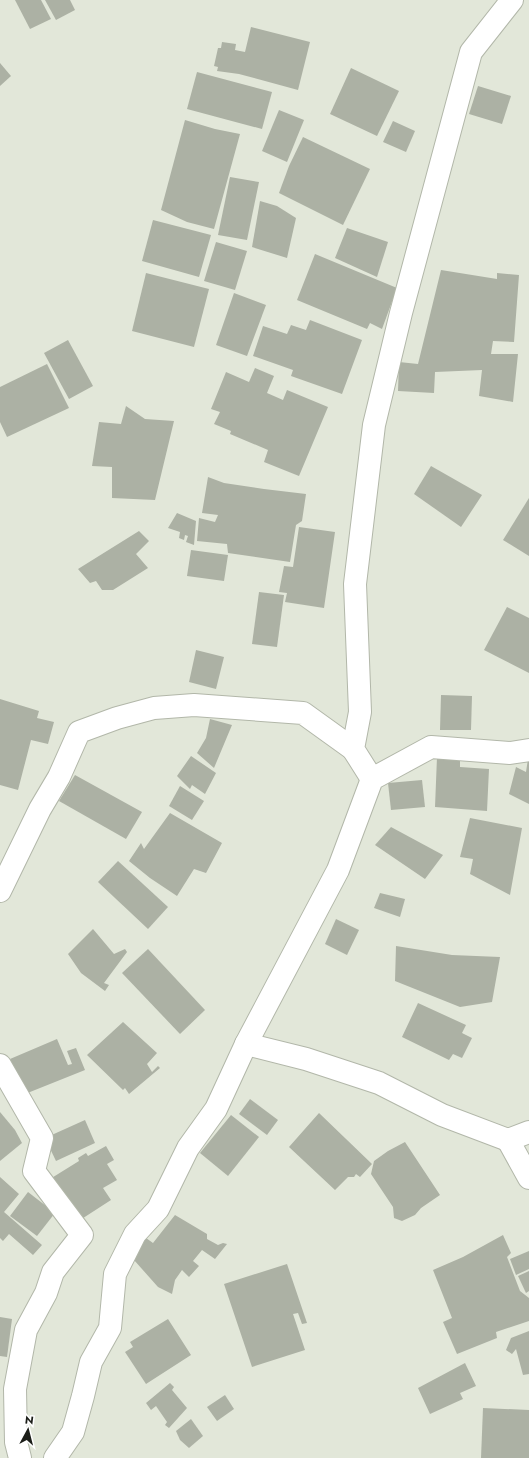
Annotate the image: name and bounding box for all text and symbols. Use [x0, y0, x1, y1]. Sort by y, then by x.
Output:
north arrow [8, 1410, 48, 1450]
text: N [24, 1412, 35, 1429]

